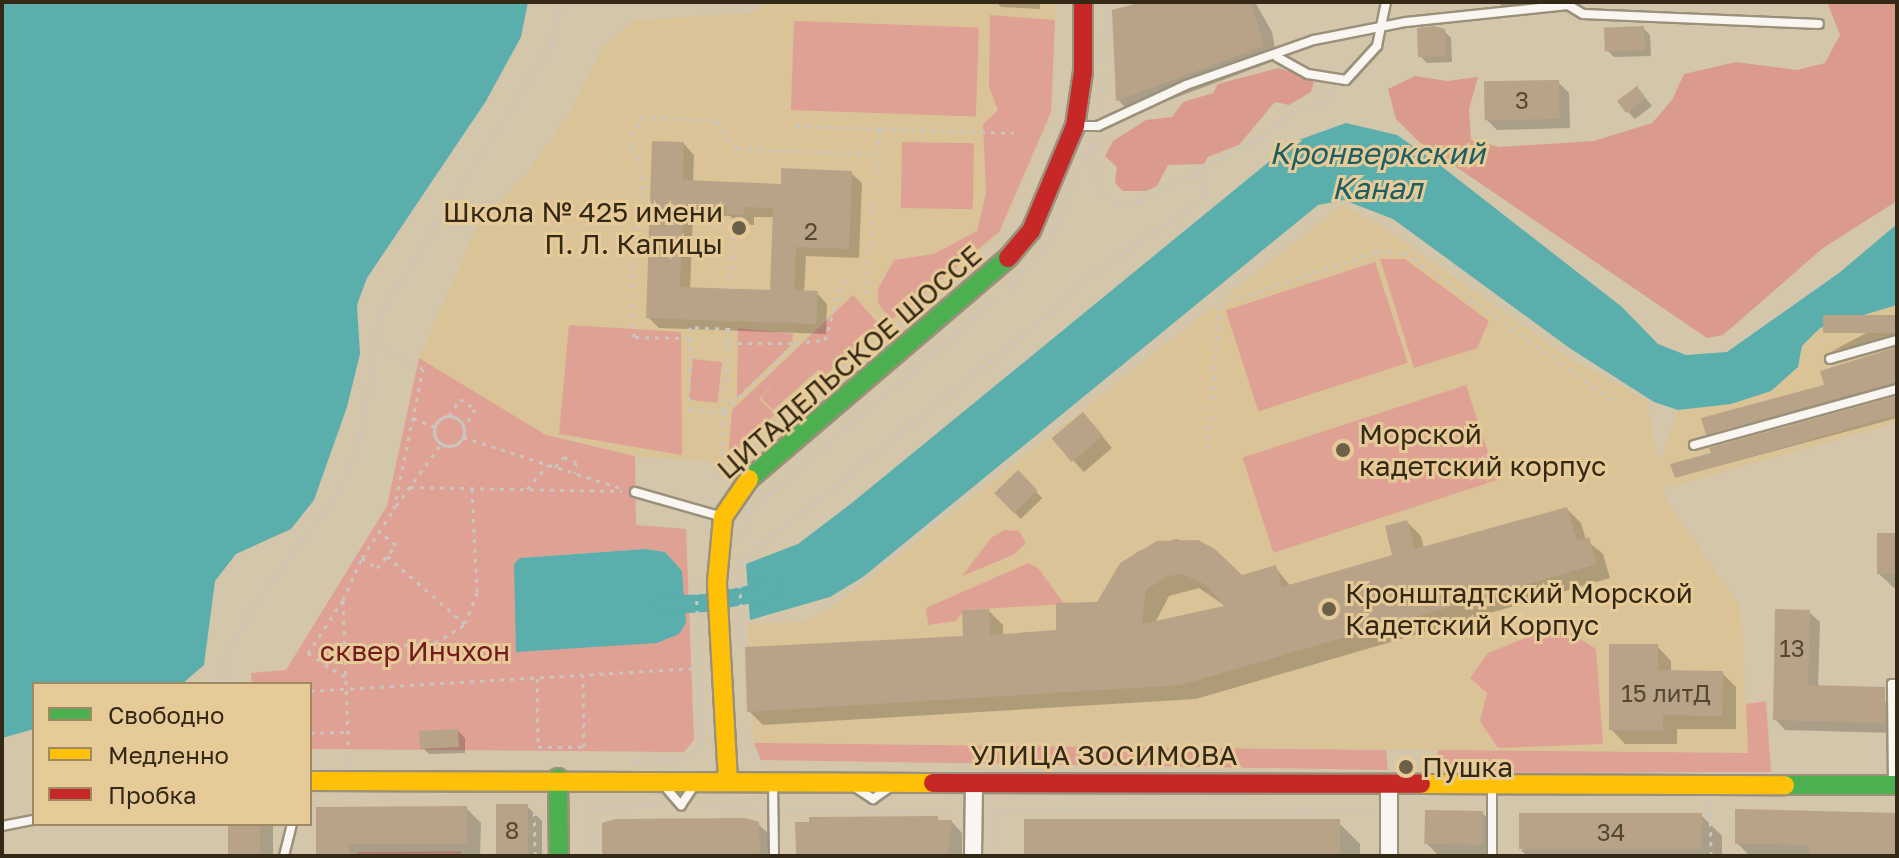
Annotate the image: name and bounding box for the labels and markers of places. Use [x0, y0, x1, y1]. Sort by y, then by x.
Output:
place label: Школа № 425 имени П. Л. Капицы [443, 195, 723, 261]
marker: Школа № 425 имени П. Л. Капицы [730, 219, 748, 237]
place label: Морской кадетский корпус [1359, 417, 1606, 483]
marker: Морской кадетский корпус [1334, 441, 1352, 459]
place label: Кронштадтский Морской Кадетский Корпус [1345, 576, 1693, 642]
marker: Кронштадтский Морской Кадетский Корпус [1320, 600, 1338, 618]
place label: Пушка [1422, 750, 1513, 784]
marker: Пушка [1397, 758, 1415, 776]

